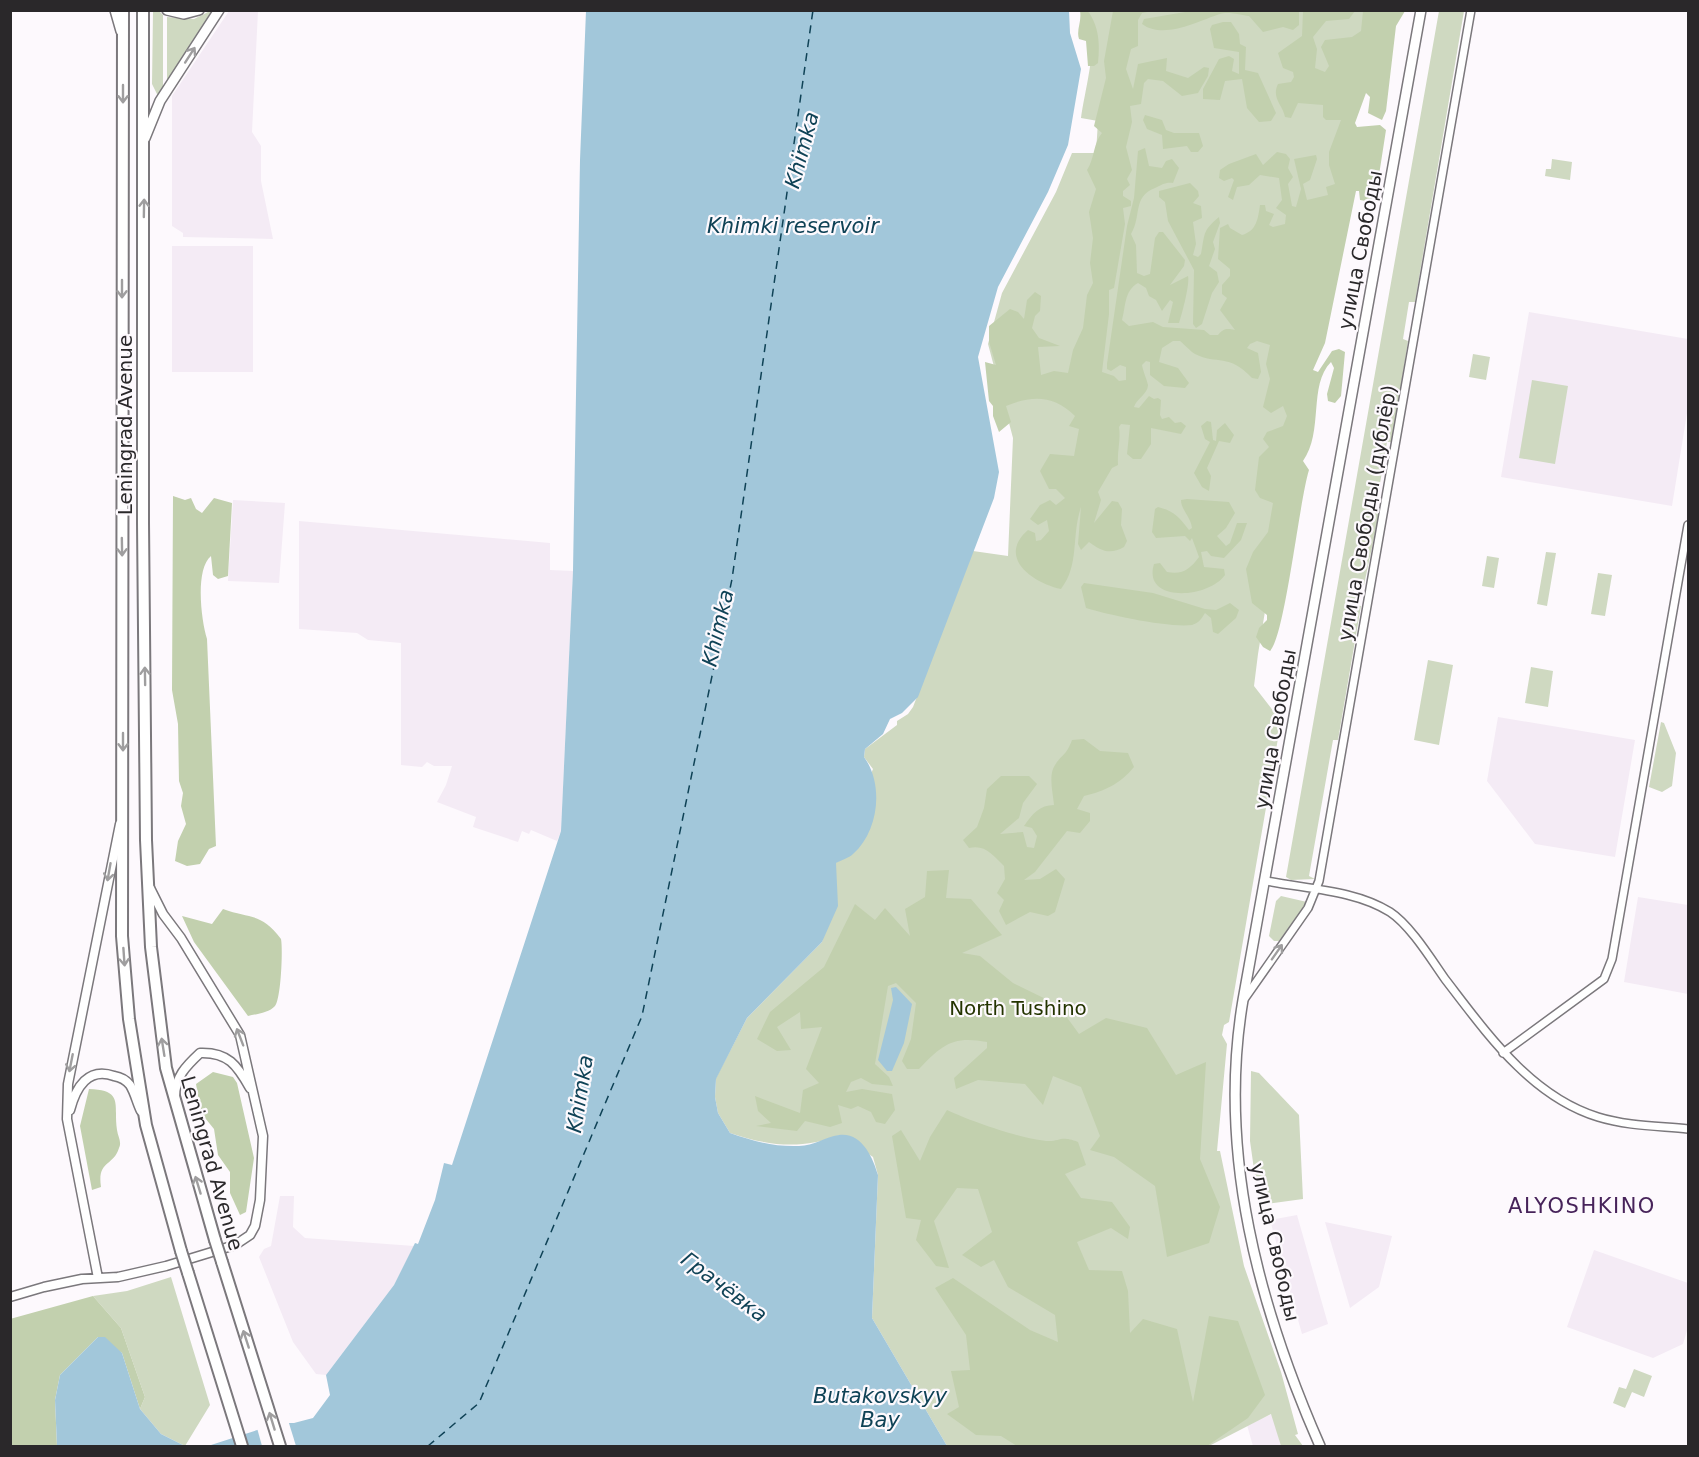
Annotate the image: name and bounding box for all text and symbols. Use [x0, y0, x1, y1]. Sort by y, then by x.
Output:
one-way arrow [184, 47, 196, 64]
one-way arrow [117, 84, 128, 104]
water label: Khimka [780, 109, 824, 191]
street label: улица Свободы [1333, 168, 1387, 332]
one-way arrow [138, 199, 150, 219]
water label: Khimki reservoir [707, 214, 880, 238]
one-way arrow [116, 279, 128, 299]
street label: Leningrad Avenue [113, 335, 137, 515]
street label: улица Свободы (дублёр) [1333, 383, 1401, 643]
one-way arrow [116, 537, 127, 557]
water label: Khimka [697, 587, 739, 669]
street label: улица Свободы [1249, 647, 1301, 811]
one-way arrow [139, 667, 151, 687]
one-way arrow [117, 732, 129, 752]
one-way arrow [103, 862, 114, 881]
one-way arrow [1271, 945, 1283, 961]
one-way arrow [119, 946, 130, 966]
park label: North Tushino [949, 996, 1087, 1020]
one-way arrow [234, 1028, 245, 1047]
one-way arrow [157, 1038, 168, 1057]
one-way arrow [65, 1053, 76, 1073]
water label: Khimka [562, 1053, 598, 1135]
street label: Leningrad Avenue [176, 1073, 248, 1253]
street label: улица Свободы [1245, 1160, 1305, 1324]
one-way arrow [192, 1175, 203, 1194]
district label: ALYOSHKINO [1508, 1194, 1656, 1218]
water label: Грачёвка [676, 1247, 772, 1327]
one-way arrow [240, 1330, 251, 1349]
water label: Butakovskyy Bay [813, 1384, 948, 1432]
one-way arrow [266, 1411, 277, 1430]

